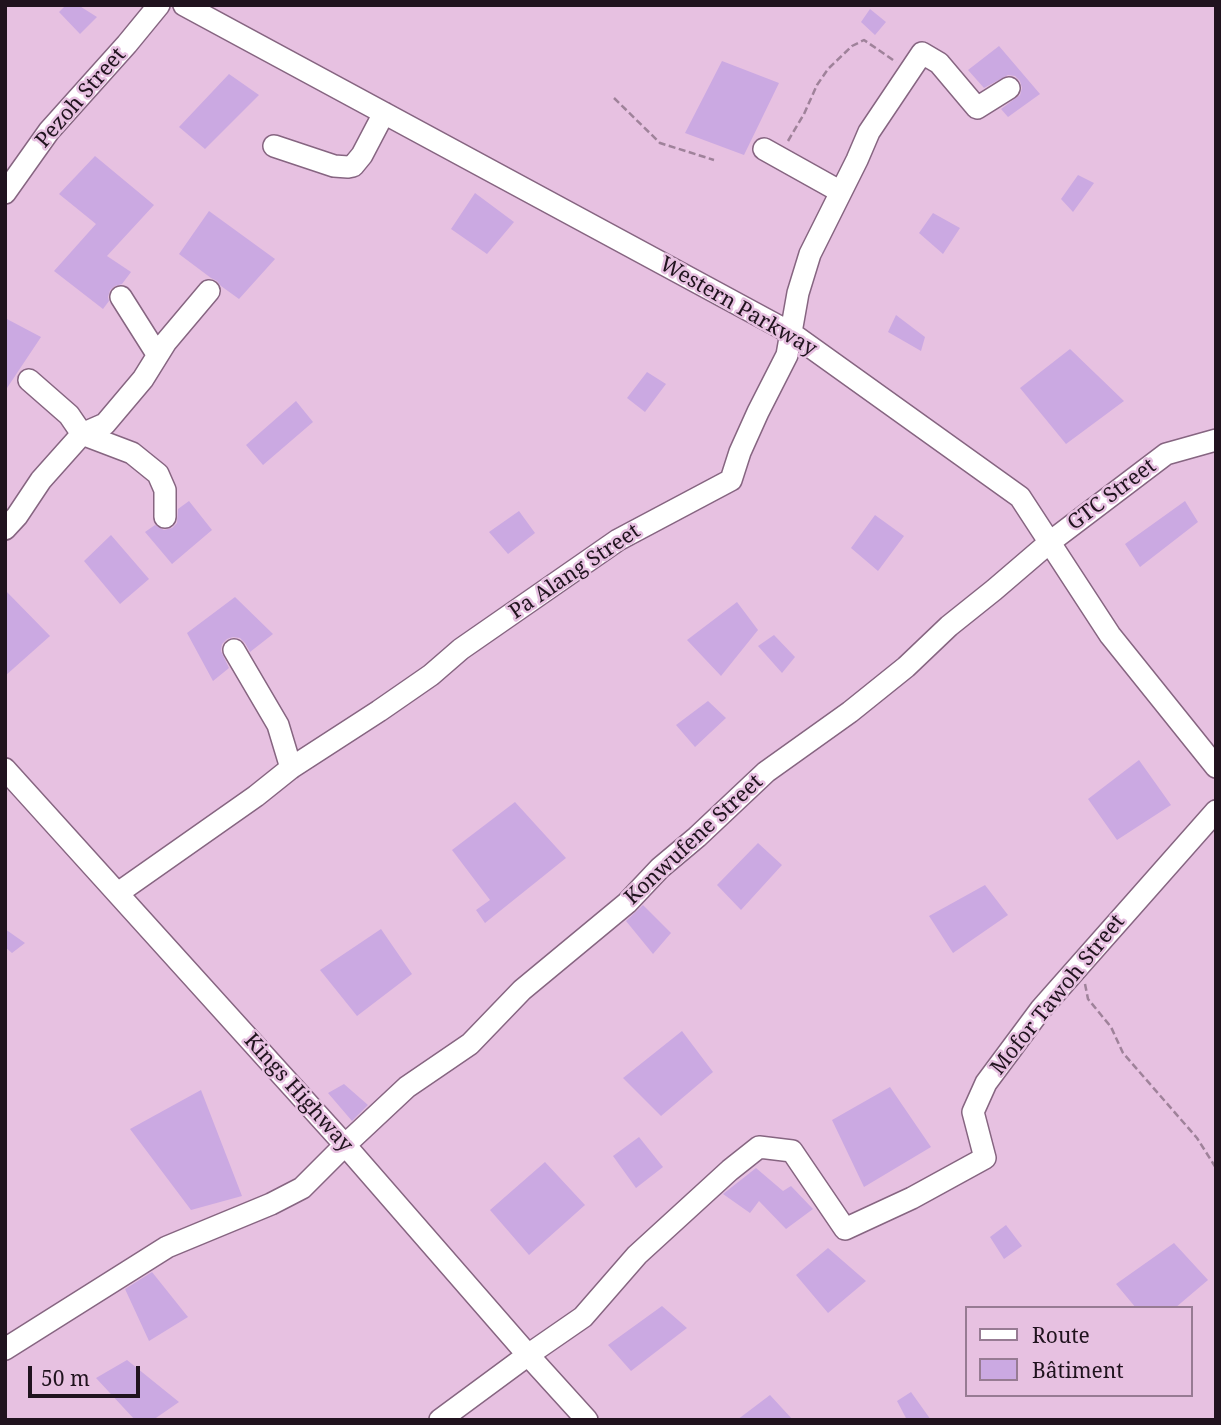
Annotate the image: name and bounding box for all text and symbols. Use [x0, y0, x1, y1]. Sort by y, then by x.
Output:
street label: Pezoh Street [31, 43, 131, 153]
street label: Western Parkway [655, 252, 821, 362]
street label: GTC Street [1063, 454, 1161, 536]
street label: Pa Alang Street [505, 519, 645, 625]
street label: Konwufene Street [620, 770, 768, 910]
street label: Mofor Tawoh Street [986, 910, 1130, 1080]
street label: Kings Highway [238, 1029, 358, 1157]
legend [965, 1306, 1193, 1397]
text: Route [1032, 1321, 1090, 1349]
scale bar [32, 1352, 144, 1396]
text: Bâtiment [1032, 1356, 1124, 1384]
text: 50 m [41, 1364, 90, 1392]

